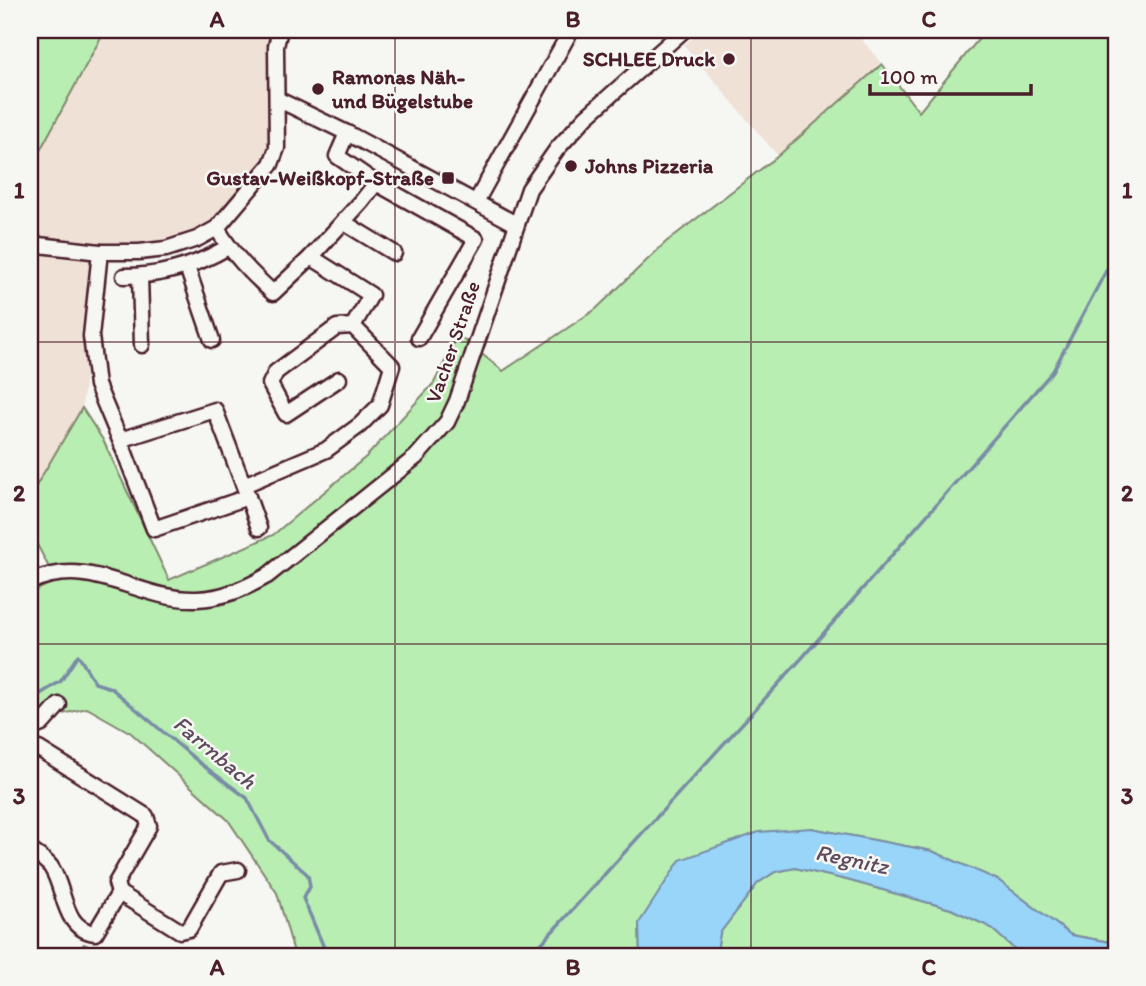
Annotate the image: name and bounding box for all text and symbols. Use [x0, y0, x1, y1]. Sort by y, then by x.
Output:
text: A [209, 5, 225, 33]
text: B [566, 5, 581, 33]
text: C [922, 5, 937, 33]
place label: SCHLEE Druck [583, 46, 716, 71]
marker: SCHLEE Druck [721, 51, 737, 67]
scale bar [870, 52, 1030, 96]
place label: Ramonas Näh- und Bügelstube [331, 64, 473, 114]
text: 100 m [880, 64, 938, 89]
marker: Ramonas Näh- und Bügelstube [310, 81, 326, 97]
place label: Johns Pizzeria [584, 153, 714, 178]
marker: Johns Pizzeria [563, 158, 579, 174]
place label: Gustav-Weißkopf-Straße [206, 165, 434, 191]
marker: Gustav-Weißkopf-Straße [440, 170, 456, 186]
text: 1 [14, 176, 25, 204]
text: 1 [1122, 176, 1133, 204]
street label: Vacher Straße [420, 277, 485, 406]
text: 2 [13, 479, 26, 507]
text: 2 [1121, 479, 1134, 507]
water label: Farrnbach [168, 709, 263, 795]
text: 3 [13, 782, 26, 810]
text: 3 [1121, 782, 1134, 810]
water label: Regnitz [813, 838, 892, 881]
text: A [209, 953, 225, 981]
text: B [566, 953, 581, 981]
text: C [922, 953, 937, 981]

